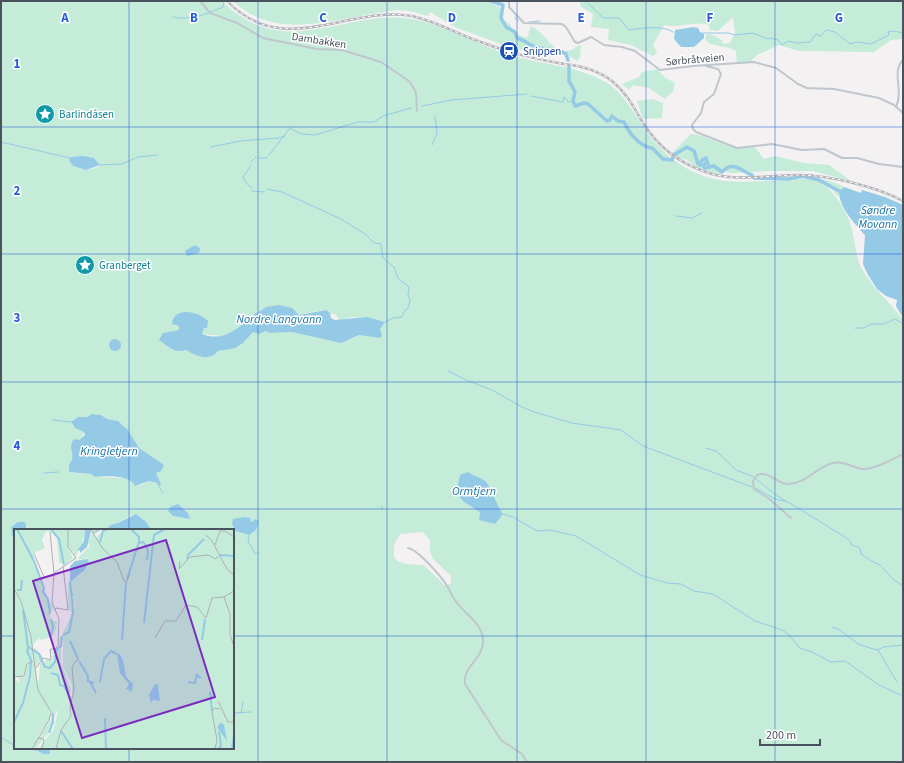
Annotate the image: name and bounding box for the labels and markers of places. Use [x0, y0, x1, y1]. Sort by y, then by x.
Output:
station icon: Snippen [498, 40, 520, 62]
place label: Snippen [523, 44, 561, 59]
place icon: Barlindåsen [34, 103, 56, 125]
place label: Barlindåsen [59, 107, 114, 122]
place icon: Granberget [74, 254, 96, 276]
place label: Granberget [99, 258, 151, 273]

